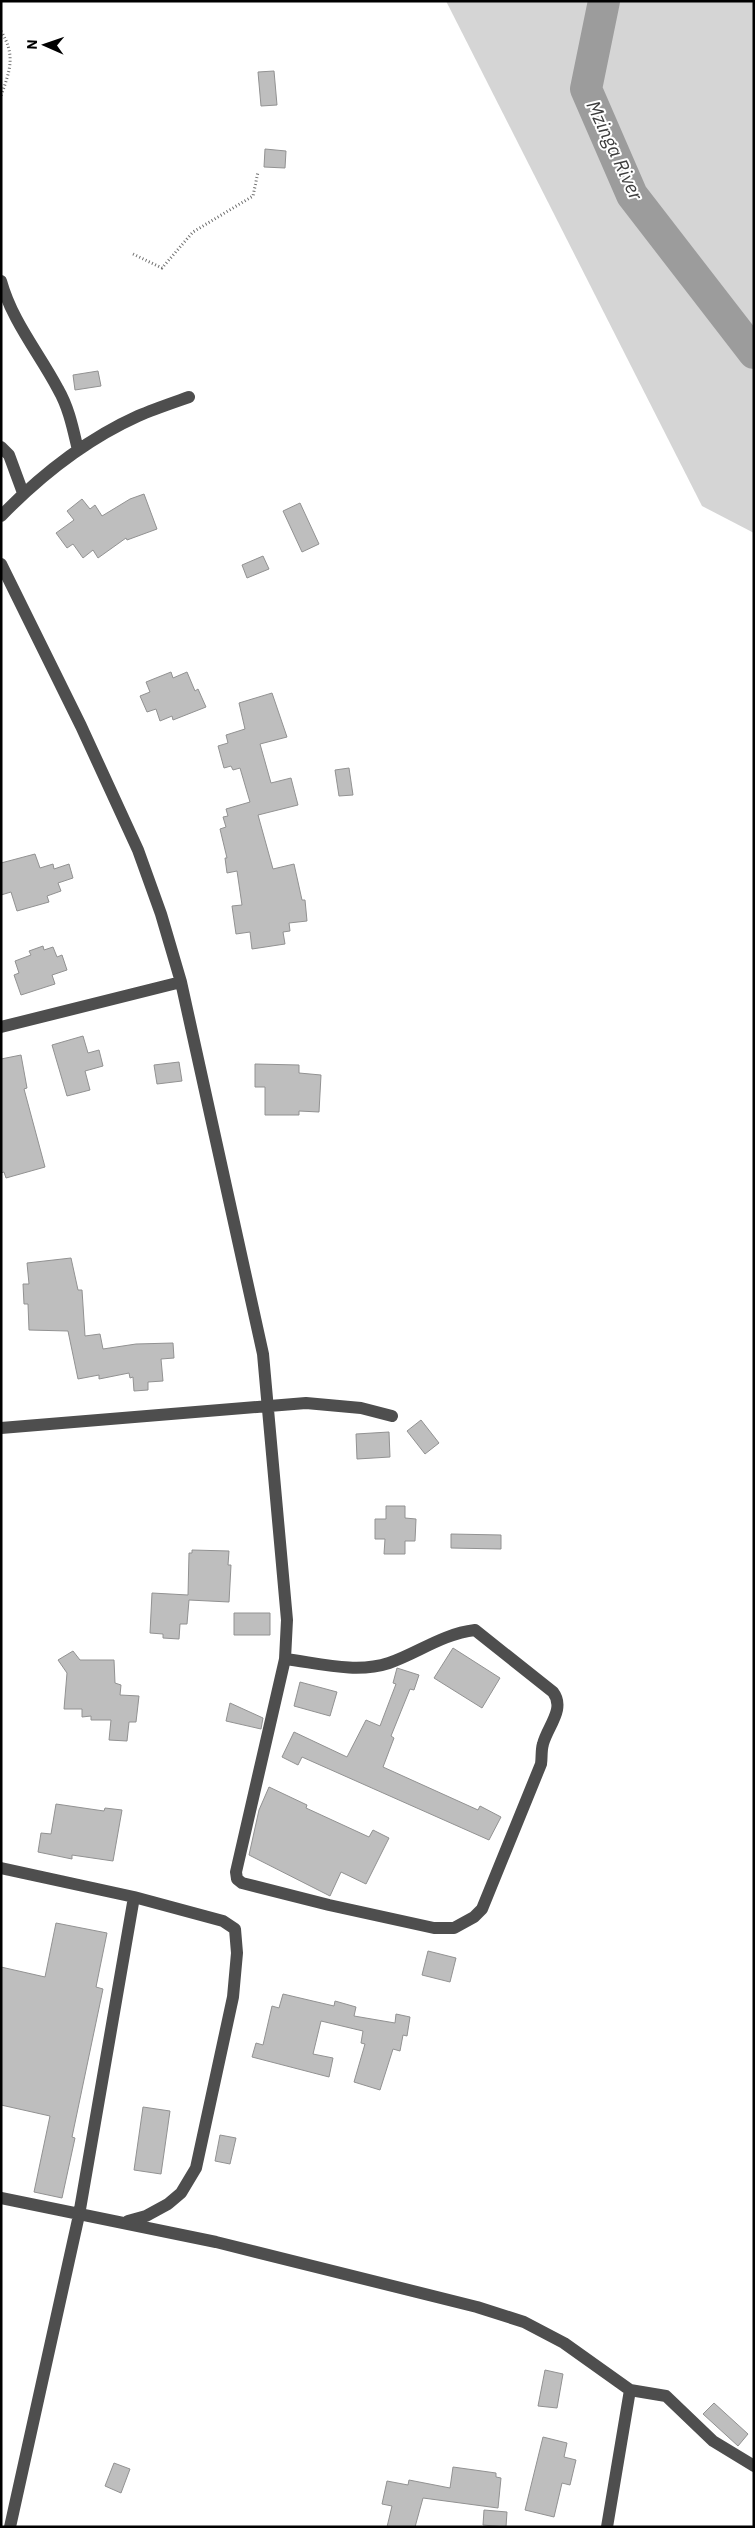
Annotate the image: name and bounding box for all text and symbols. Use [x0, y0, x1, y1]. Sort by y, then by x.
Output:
north arrow [20, 20, 70, 70]
text: N [23, 39, 41, 50]
water label: Mzinga River [582, 96, 649, 205]

